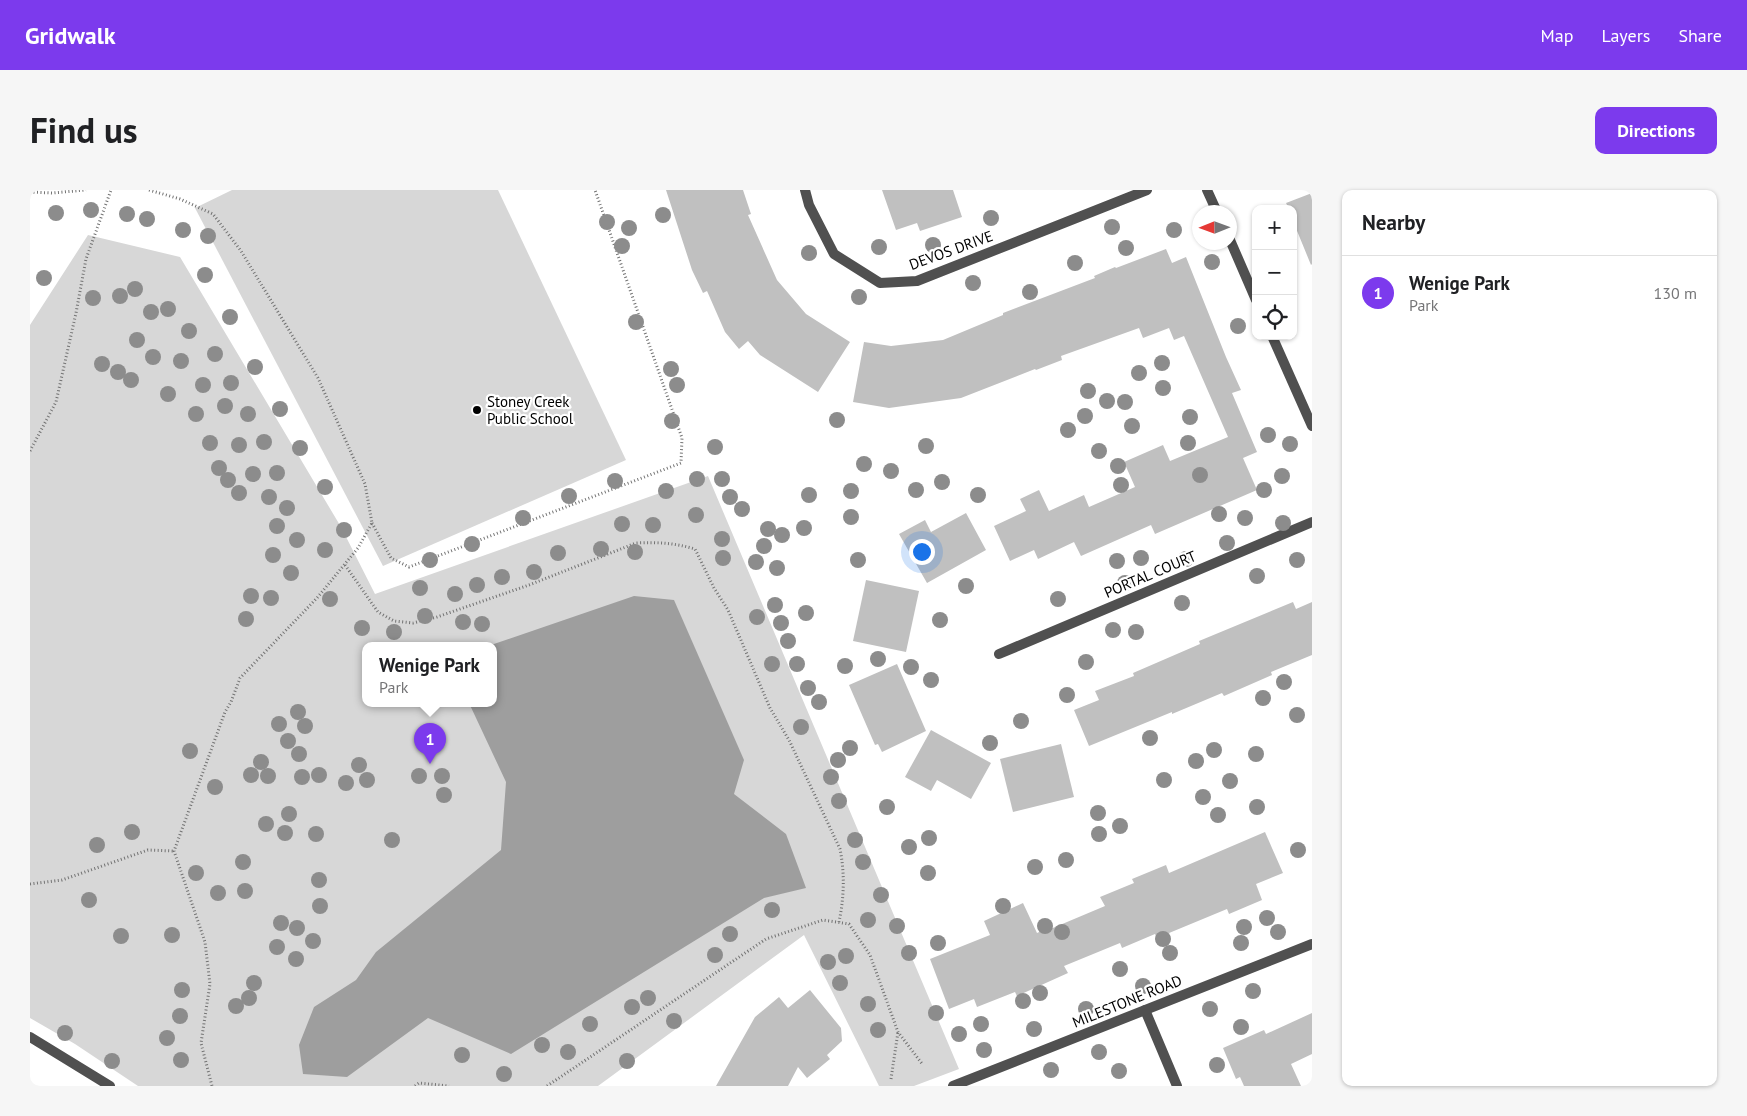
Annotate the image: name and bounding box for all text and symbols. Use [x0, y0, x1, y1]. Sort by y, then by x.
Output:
text: Gridwalk [25, 20, 115, 51]
text: Map [1541, 24, 1573, 47]
text: Layers [1601, 24, 1650, 47]
text: Share [1678, 24, 1722, 47]
text: Find us [30, 107, 138, 153]
button: Directions [1595, 107, 1717, 154]
north arrow [1192, 205, 1237, 250]
map controls [1252, 205, 1297, 340]
button: + [1252, 205, 1297, 250]
text: Nearby [1362, 209, 1425, 236]
street label: DEVOS DRIVE [906, 226, 996, 274]
button: − [1252, 250, 1297, 295]
text: Wenige Park [1409, 271, 1510, 295]
text: 1 [1373, 283, 1383, 303]
text: 130 m [1654, 283, 1697, 303]
button: locate [1252, 295, 1297, 340]
text: Park [1409, 295, 1438, 315]
place label: Stoney Creek Public School [487, 392, 574, 428]
marker: Stoney Creek Public School [471, 404, 483, 416]
your location [909, 539, 935, 565]
street label: PORTAL COURT [1101, 546, 1200, 602]
popup [362, 642, 497, 707]
text: Wenige Park [379, 653, 480, 677]
text: Park [379, 677, 409, 697]
pin: 1 [414, 723, 446, 764]
street label: MILESTONE ROAD [1069, 970, 1185, 1032]

